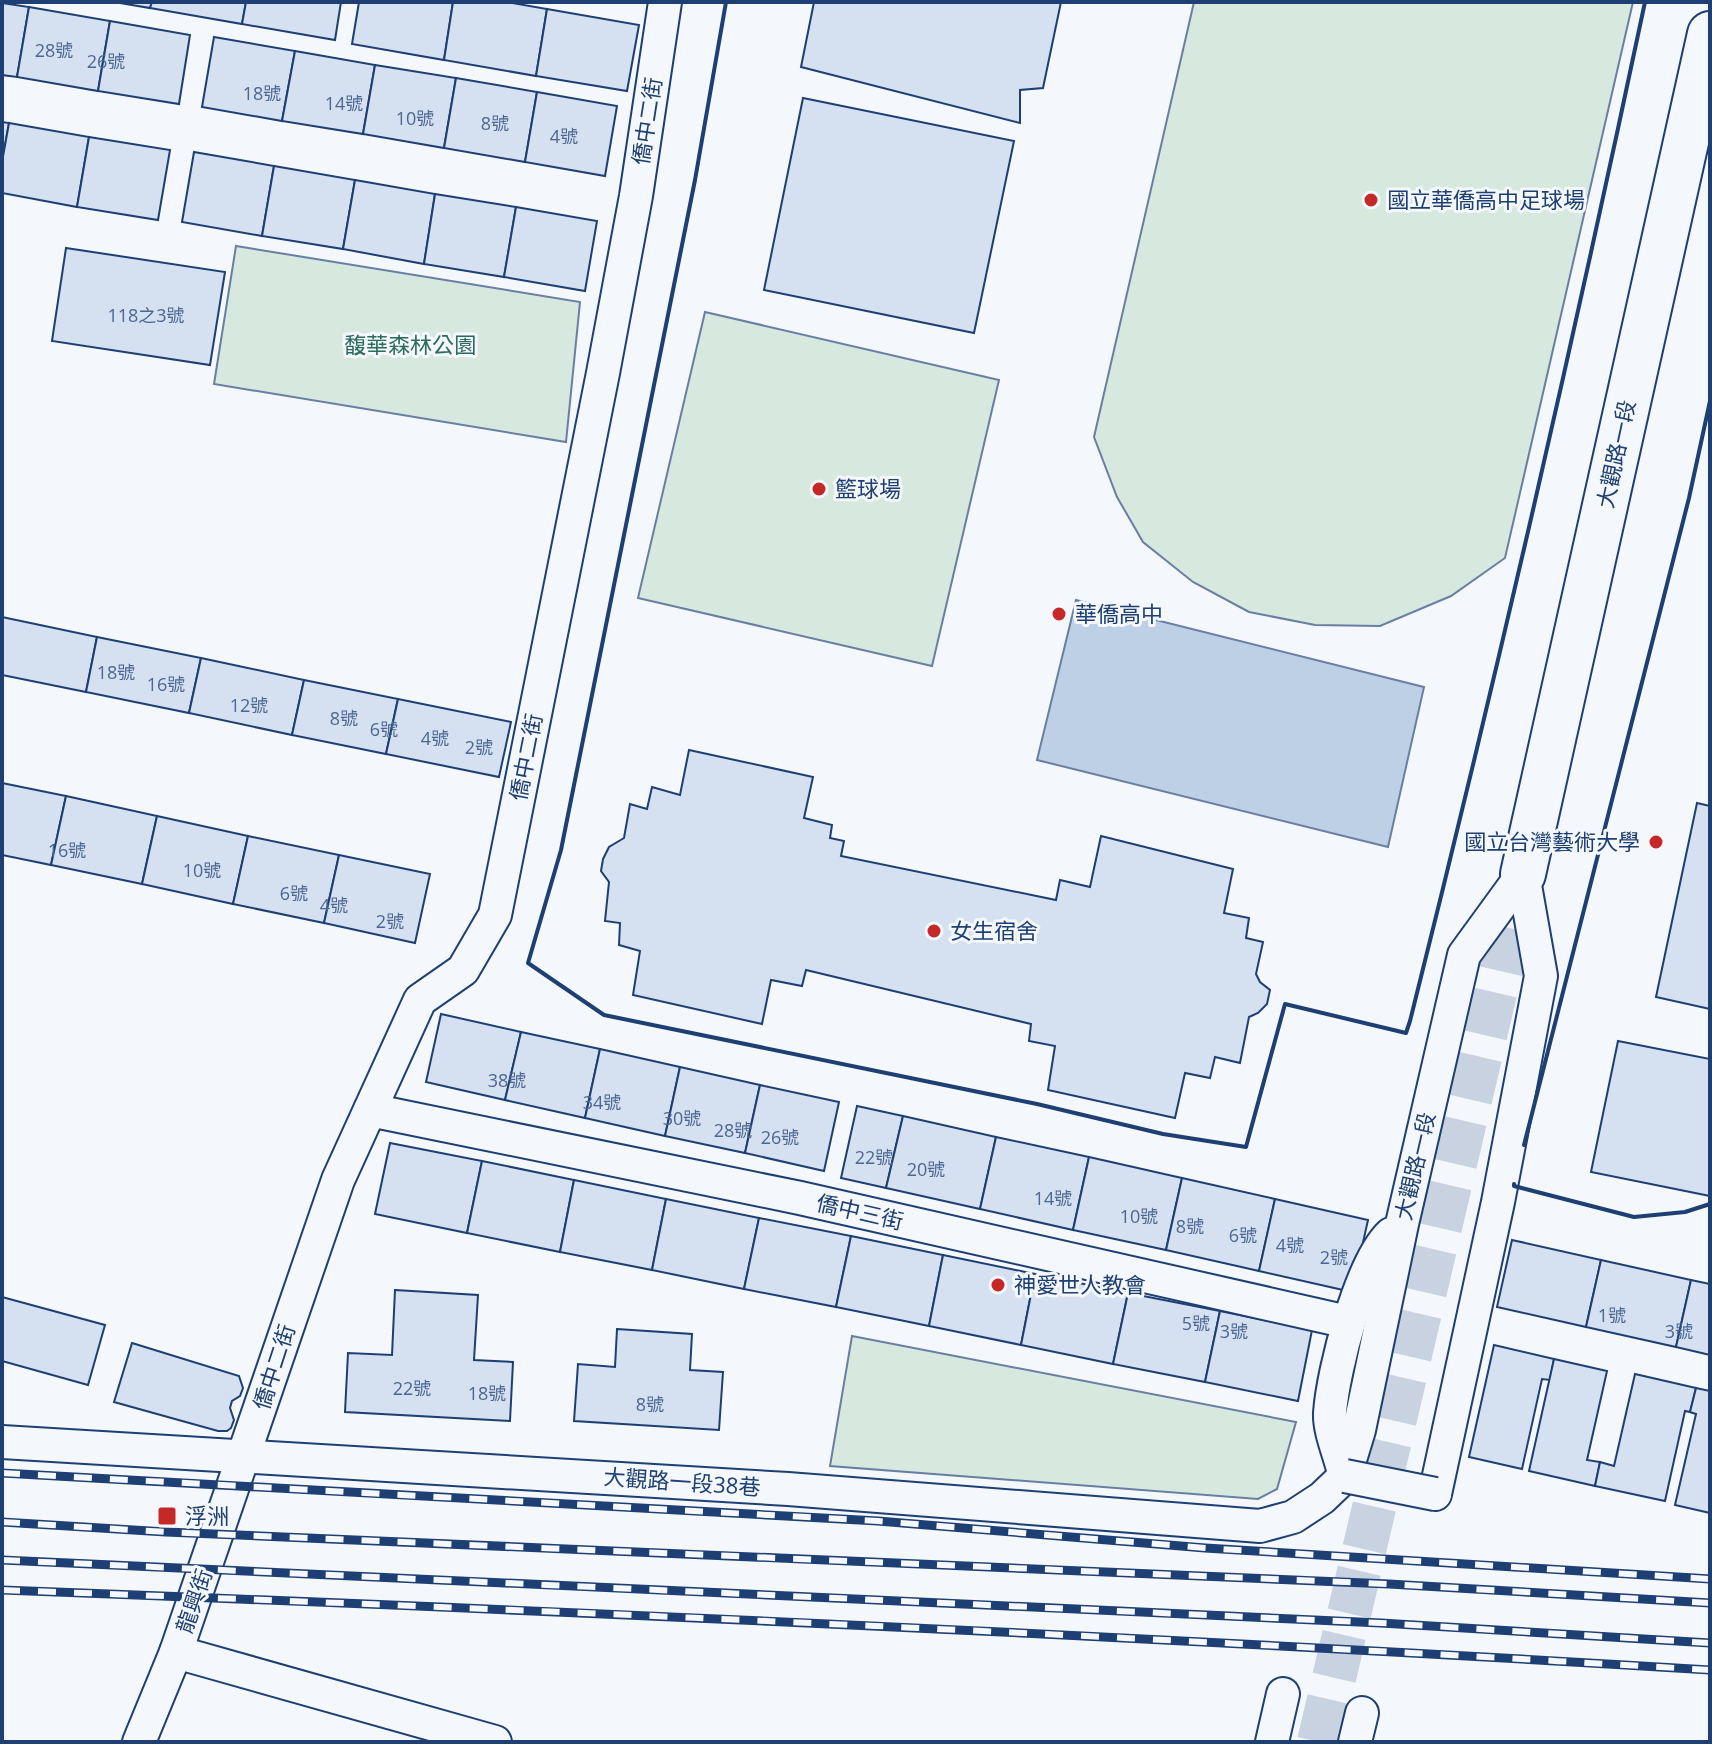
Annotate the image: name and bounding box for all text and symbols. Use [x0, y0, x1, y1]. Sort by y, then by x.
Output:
house number: 28號 [35, 38, 73, 62]
house number: 26號 [87, 49, 125, 73]
street label: 僑中二街 [624, 75, 668, 167]
house number: 18號 [243, 81, 281, 105]
house number: 14號 [325, 91, 363, 115]
house number: 10號 [396, 106, 434, 130]
house number: 8號 [481, 111, 509, 135]
house number: 4號 [550, 124, 578, 148]
place label: 國立華僑高中足球場 [1387, 184, 1585, 214]
marker: 國立華僑高中足球場 [1362, 191, 1380, 209]
house number: 118之3號 [107, 303, 185, 327]
park label: 馥華森林公園 [344, 329, 476, 359]
street label: 大觀路一段 [1589, 397, 1641, 511]
place label: 籃球場 [835, 473, 901, 503]
marker: 籃球場 [810, 480, 828, 498]
place label: 華僑高中 [1075, 598, 1163, 628]
marker: 華僑高中 [1050, 605, 1068, 623]
house number: 18號 [97, 660, 135, 684]
house number: 16號 [147, 672, 185, 696]
house number: 12號 [230, 693, 268, 717]
house number: 8號 [330, 706, 358, 730]
street label: 僑中二街 [502, 711, 548, 803]
house number: 6號 [370, 717, 398, 741]
house number: 4號 [421, 726, 449, 750]
house number: 2號 [465, 735, 493, 759]
place label: 國立台灣藝術大學 [1464, 826, 1640, 856]
marker: 國立台灣藝術大學 [1647, 833, 1665, 851]
house number: 16號 [48, 838, 86, 862]
house number: 10號 [183, 858, 221, 882]
house number: 6號 [280, 881, 308, 905]
house number: 4號 [320, 893, 348, 917]
house number: 2號 [376, 909, 404, 933]
place label: 女生宿舍 [950, 915, 1038, 945]
marker: 女生宿舍 [925, 922, 943, 940]
house number: 38號 [488, 1068, 526, 1092]
house number: 34號 [583, 1090, 621, 1114]
house number: 30號 [663, 1106, 701, 1130]
street label: 大觀路一段 [1387, 1109, 1441, 1223]
house number: 28號 [714, 1118, 752, 1142]
house number: 26號 [761, 1125, 799, 1149]
house number: 22號 [855, 1145, 893, 1169]
house number: 20號 [907, 1157, 945, 1181]
house number: 14號 [1034, 1186, 1072, 1210]
street label: 僑中三街 [814, 1187, 906, 1236]
house number: 10號 [1120, 1204, 1158, 1228]
house number: 8號 [1176, 1214, 1204, 1238]
house number: 6號 [1229, 1223, 1257, 1247]
house number: 4號 [1276, 1233, 1304, 1257]
house number: 2號 [1320, 1245, 1348, 1269]
place label: 神愛世人教會 [1014, 1269, 1146, 1299]
marker: 神愛世人教會 [989, 1276, 1007, 1294]
house number: 1號 [1598, 1303, 1626, 1327]
house number: 5號 [1182, 1311, 1210, 1335]
house number: 3號 [1220, 1319, 1248, 1343]
house number: 3號 [1665, 1319, 1693, 1343]
street label: 僑中二街 [245, 1320, 301, 1413]
house number: 22號 [393, 1376, 431, 1400]
house number: 18號 [468, 1381, 506, 1405]
house number: 8號 [636, 1392, 664, 1416]
street label: 大觀路一段38巷 [603, 1461, 762, 1501]
place label: 浮洲 [185, 1500, 229, 1530]
marker: 浮洲 [156, 1505, 178, 1527]
street label: 龍興街 [168, 1565, 218, 1637]

